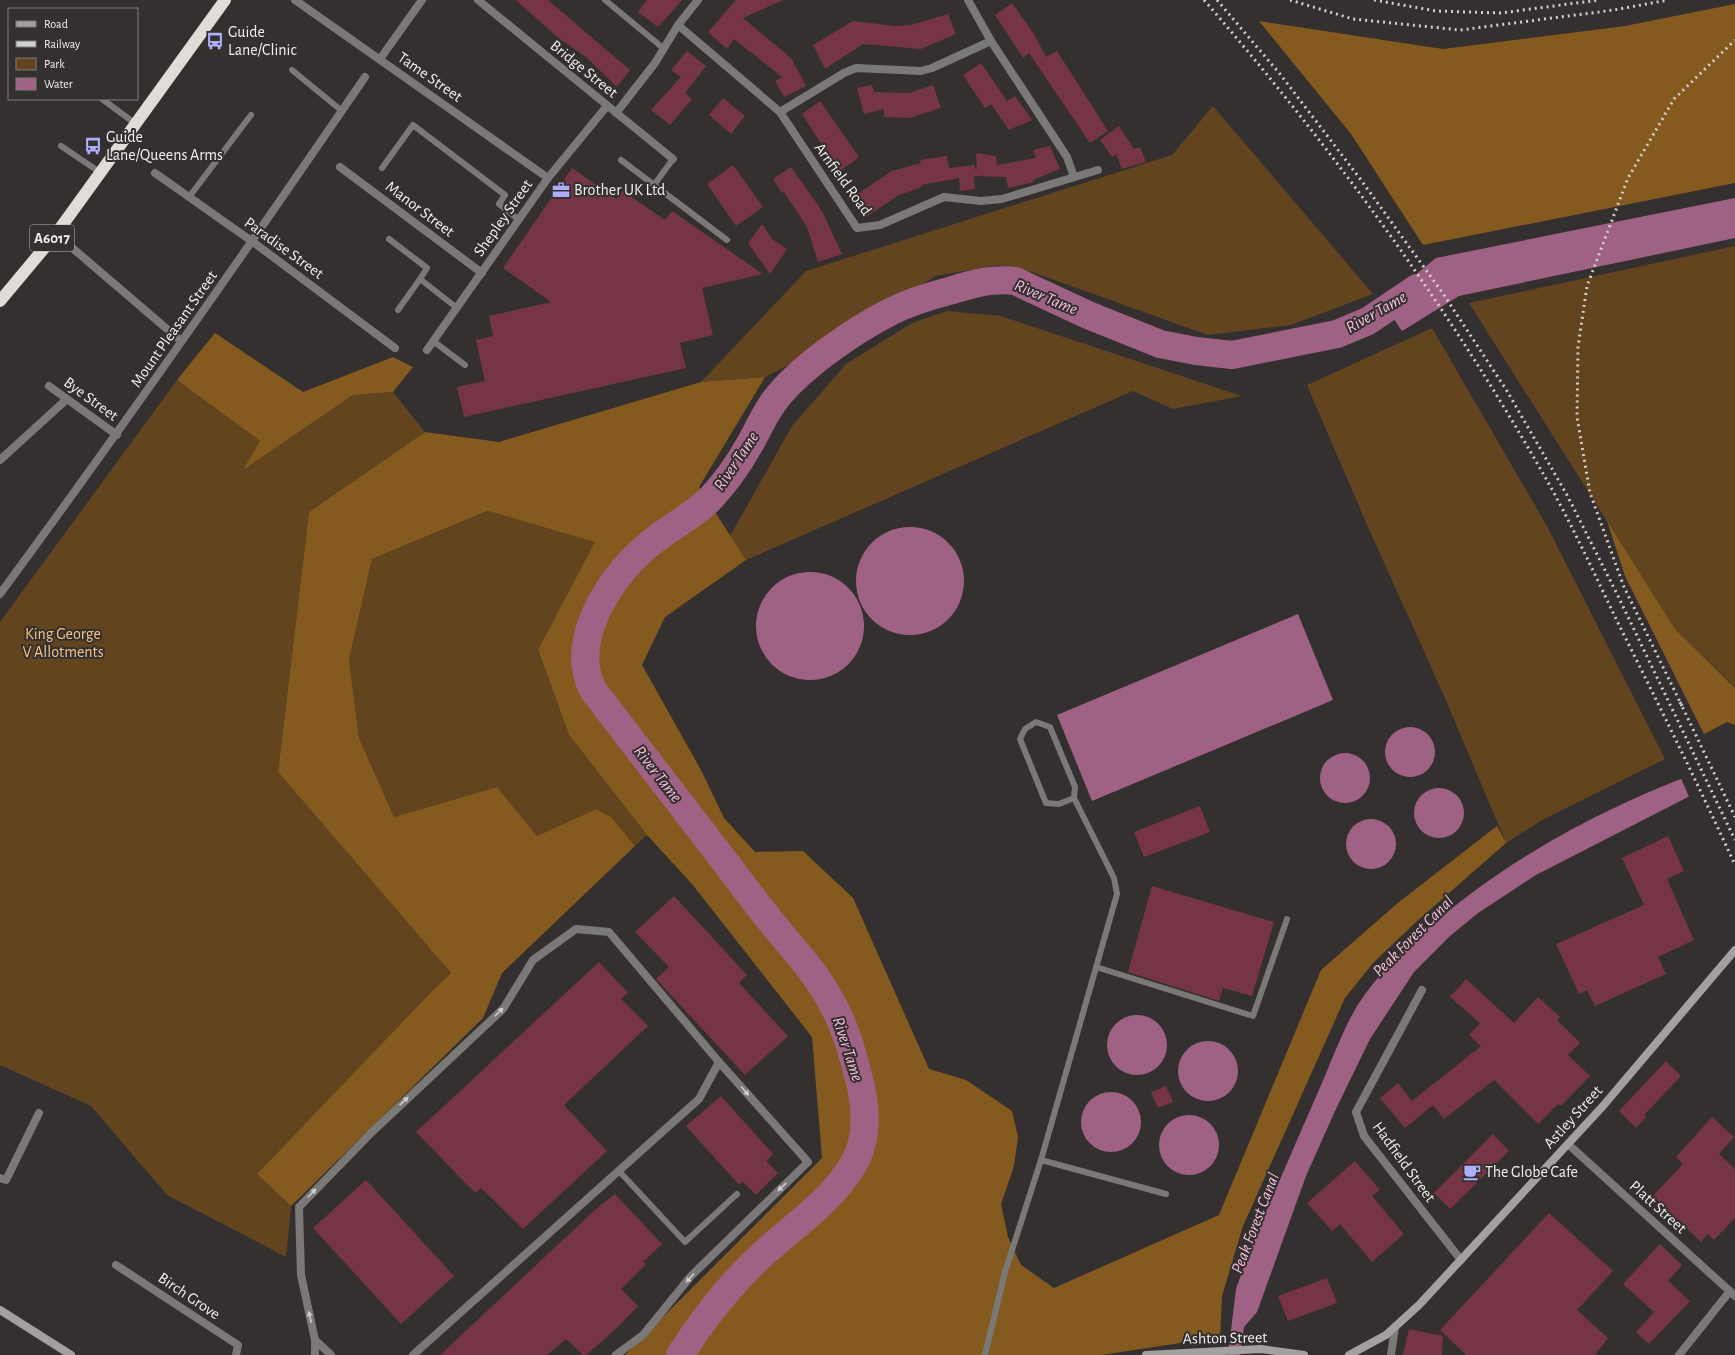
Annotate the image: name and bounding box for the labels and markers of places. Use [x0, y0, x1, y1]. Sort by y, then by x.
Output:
place label: Guide Lane/Clinic [228, 24, 297, 58]
bus stop icon: Guide Lane/Clinic [205, 31, 225, 51]
place label: Guide Lane/Queens Arms [106, 129, 223, 164]
bus stop icon: Guide Lane/Queens Arms [83, 136, 103, 156]
office icon: Brother UK Ltd [551, 180, 571, 200]
place label: Brother UK Ltd [574, 182, 665, 198]
cafe icon: The Globe Cafe [1462, 1162, 1482, 1182]
place label: The Globe Cafe [1485, 1164, 1578, 1180]

